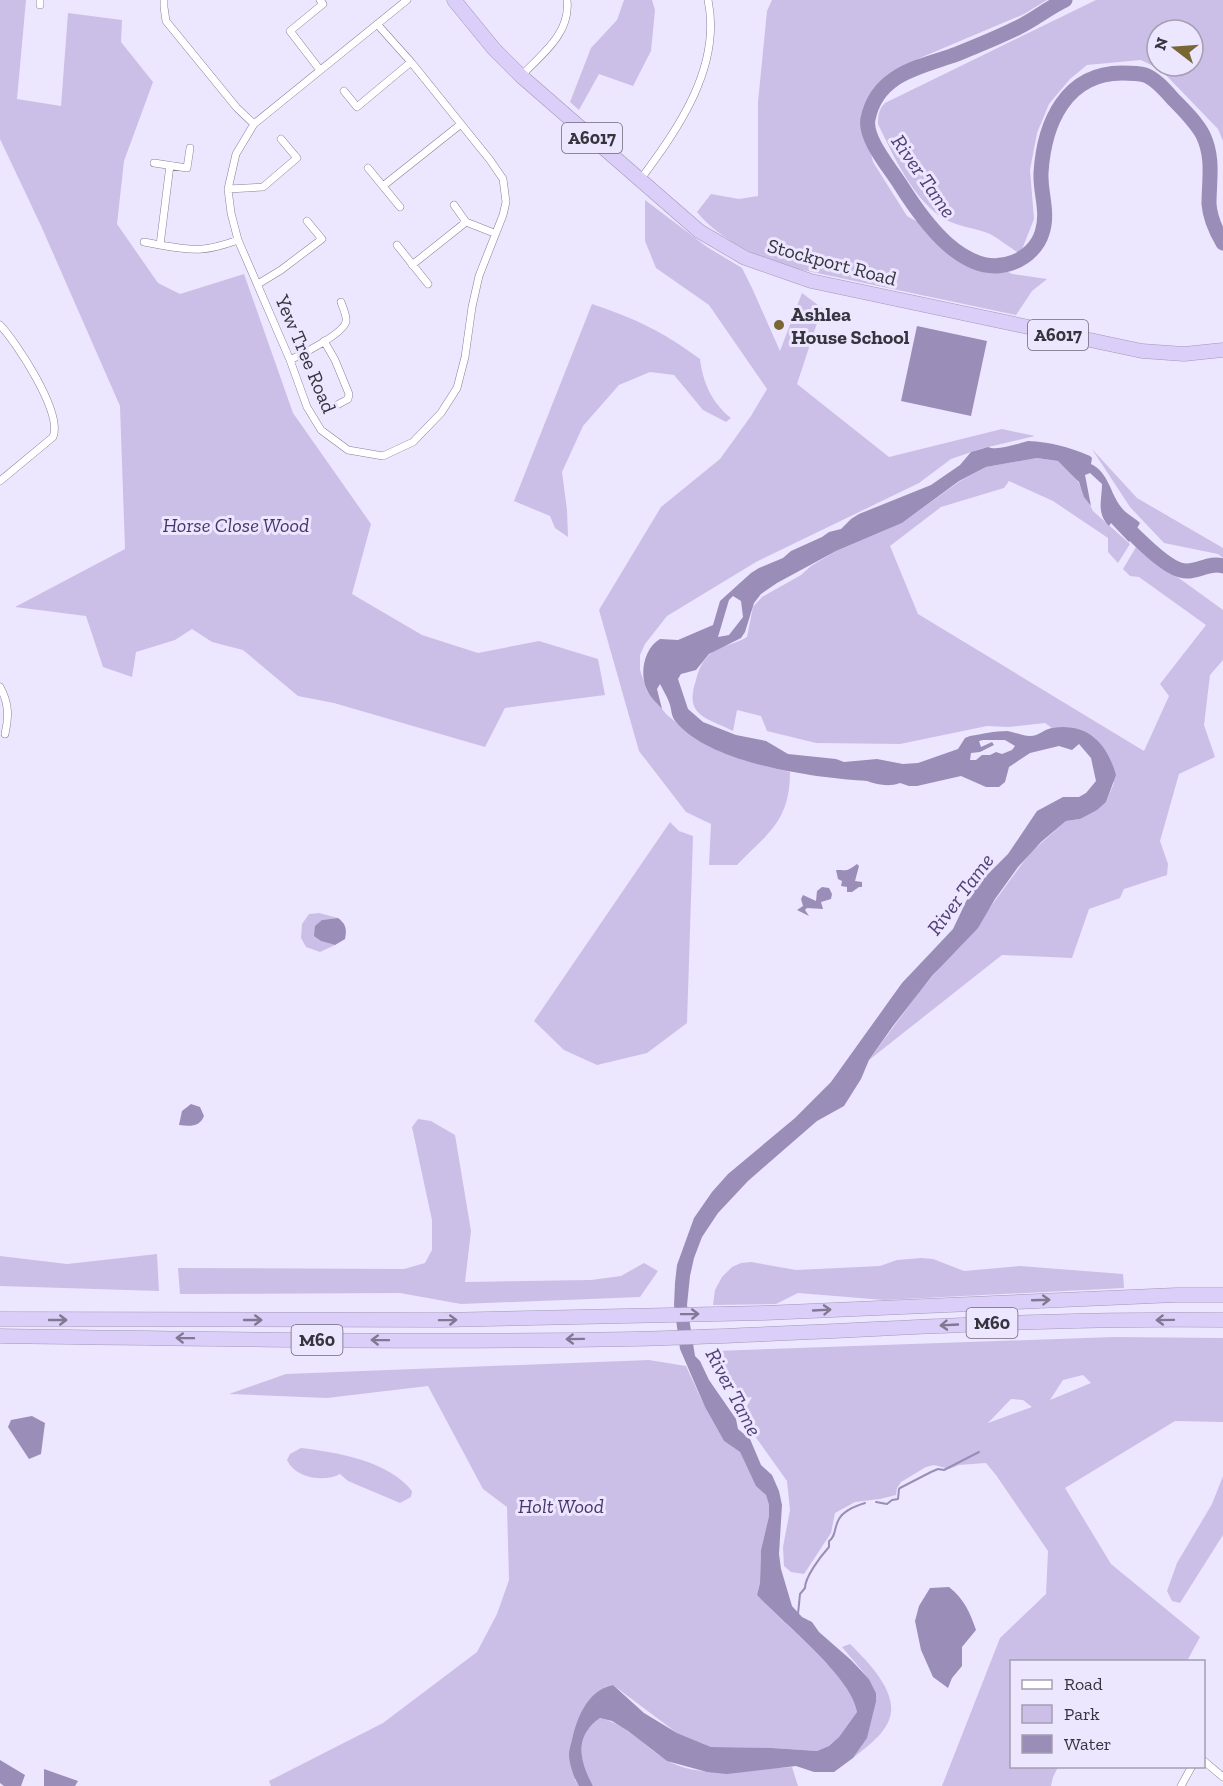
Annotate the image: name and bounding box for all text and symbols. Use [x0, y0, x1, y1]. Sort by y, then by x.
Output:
north arrow [1145, 18, 1205, 78]
text: N [1150, 35, 1172, 52]
road number: A6017 [562, 123, 622, 153]
water label: River Tame [886, 130, 962, 222]
street label: Stockport Road [765, 233, 899, 291]
street label: Yew Tree Road [270, 290, 342, 417]
place label: Ashlea House School [791, 302, 910, 349]
marker: Ashlea House School [772, 318, 786, 332]
road number: A6017 [1028, 320, 1088, 350]
park label: Horse Close Wood [163, 513, 309, 537]
water label: River Tame [921, 848, 999, 940]
one-way arrow [1030, 1295, 1050, 1306]
one-way arrow [812, 1305, 832, 1316]
road number: M60 [966, 1308, 1018, 1338]
one-way arrow [680, 1309, 700, 1320]
one-way arrow [48, 1314, 68, 1326]
one-way arrow [243, 1314, 263, 1326]
one-way arrow [438, 1314, 458, 1325]
one-way arrow [1155, 1314, 1175, 1326]
one-way arrow [939, 1319, 959, 1330]
road number: M60 [292, 1325, 342, 1355]
one-way arrow [175, 1332, 195, 1344]
one-way arrow [565, 1333, 585, 1345]
one-way arrow [370, 1334, 390, 1346]
water label: River Tame [700, 1344, 768, 1440]
park label: Holt Wood [518, 1494, 604, 1518]
legend [1010, 1660, 1205, 1768]
text: Road [1064, 1673, 1103, 1695]
text: Park [1064, 1703, 1100, 1725]
text: Water [1064, 1733, 1111, 1755]

